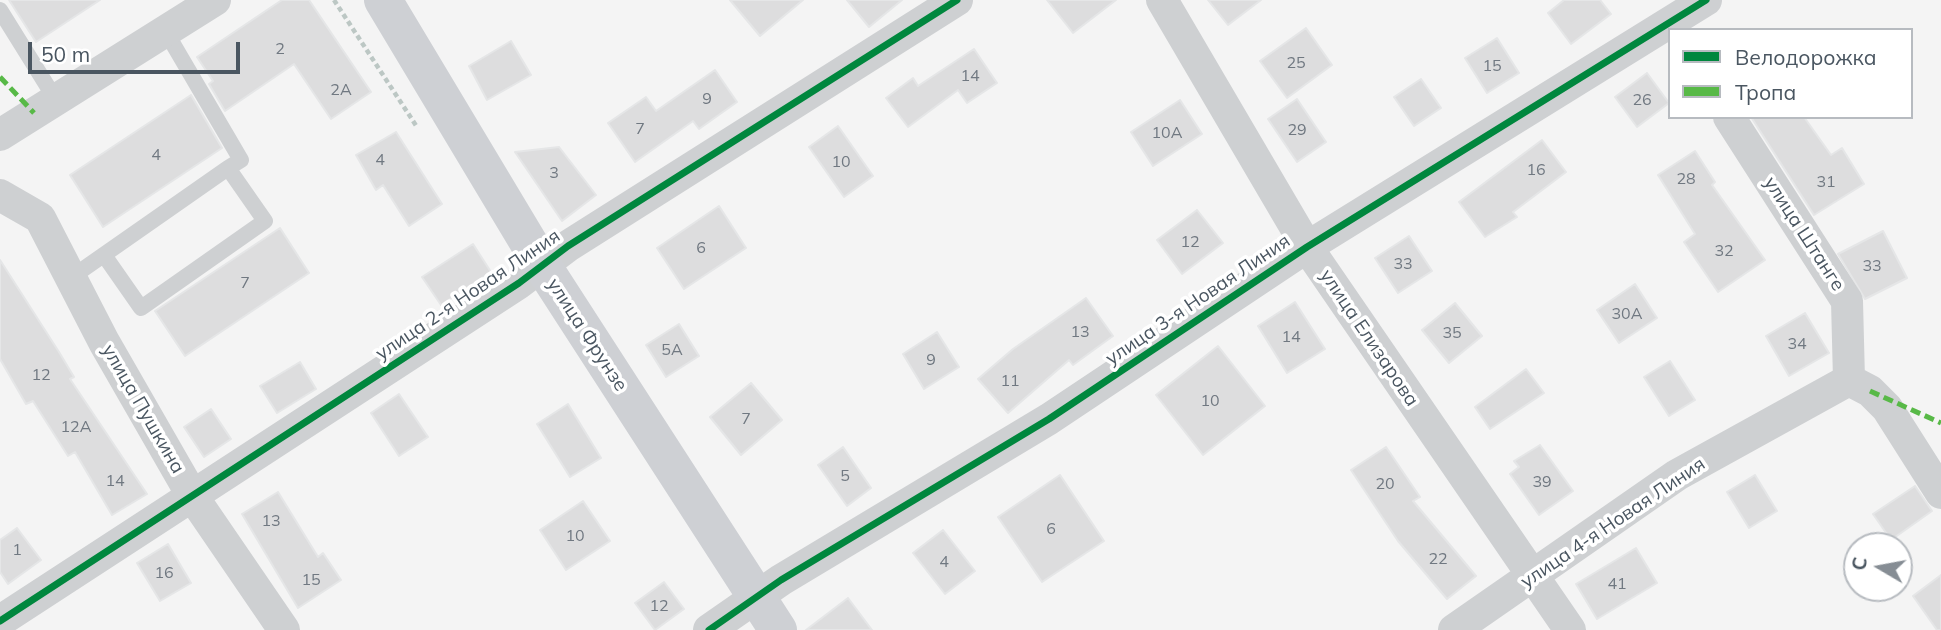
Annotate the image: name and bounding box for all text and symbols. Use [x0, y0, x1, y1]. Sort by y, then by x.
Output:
scale bar [32, 28, 243, 72]
legend [1668, 28, 1913, 119]
house number: 2 [275, 39, 285, 59]
text: 50 m [41, 41, 90, 67]
text: Велодорожка [1735, 44, 1877, 70]
house number: 25 [1286, 53, 1306, 73]
house number: 15 [1482, 56, 1502, 76]
house number: 14 [960, 66, 980, 86]
text: Тропа [1735, 79, 1796, 105]
house number: 2А [330, 80, 352, 100]
house number: 9 [702, 89, 712, 109]
house number: 26 [1632, 90, 1652, 110]
house number: 7 [635, 119, 645, 139]
house number: 29 [1287, 120, 1307, 140]
house number: 10А [1152, 123, 1182, 143]
house number: 4 [151, 145, 161, 165]
house number: 4 [375, 150, 385, 170]
house number: 10 [831, 152, 851, 172]
house number: 16 [1526, 160, 1546, 180]
house number: 3 [549, 163, 559, 183]
house number: 28 [1676, 169, 1696, 189]
house number: 31 [1816, 172, 1836, 192]
street label: улица Штанге [1759, 173, 1849, 295]
street label: улица 2-я Новая Линия [372, 225, 564, 365]
street label: улица 3-я Новая Линия [1102, 230, 1294, 370]
house number: 12 [1180, 232, 1200, 252]
house number: 6 [696, 238, 706, 258]
house number: 32 [1714, 241, 1734, 261]
house number: 33 [1393, 254, 1413, 274]
house number: 33 [1862, 256, 1882, 276]
street label: улица Елизарова [1315, 265, 1423, 411]
house number: 7 [240, 273, 250, 293]
street label: улица Фрунзе [542, 274, 632, 396]
house number: 30А [1612, 304, 1642, 324]
house number: 13 [1070, 322, 1090, 342]
house number: 35 [1442, 323, 1462, 343]
house number: 14 [1281, 327, 1301, 347]
house number: 34 [1787, 334, 1807, 354]
street label: улица Пушкина [97, 340, 189, 478]
house number: 5А [661, 340, 683, 360]
house number: 9 [926, 350, 936, 370]
house number: 12 [31, 365, 51, 385]
house number: 11 [1000, 371, 1020, 391]
house number: 10 [1200, 391, 1220, 411]
house number: 7 [741, 409, 751, 429]
house number: 12А [61, 417, 91, 437]
street label: улица 4-я Новая Линия [1517, 453, 1709, 593]
house number: 5 [840, 466, 850, 486]
house number: 14 [105, 471, 125, 491]
house number: 39 [1532, 472, 1552, 492]
house number: 20 [1375, 474, 1395, 494]
house number: 13 [261, 511, 281, 531]
house number: 6 [1046, 519, 1056, 539]
house number: 10 [565, 526, 585, 546]
north arrow [1843, 532, 1913, 602]
house number: 1 [12, 540, 22, 560]
house number: 22 [1428, 549, 1448, 569]
house number: 4 [939, 552, 949, 572]
text: С [1846, 555, 1872, 572]
house number: 16 [154, 563, 174, 583]
house number: 15 [301, 570, 321, 590]
house number: 41 [1607, 574, 1627, 594]
house number: 12 [649, 596, 669, 616]

